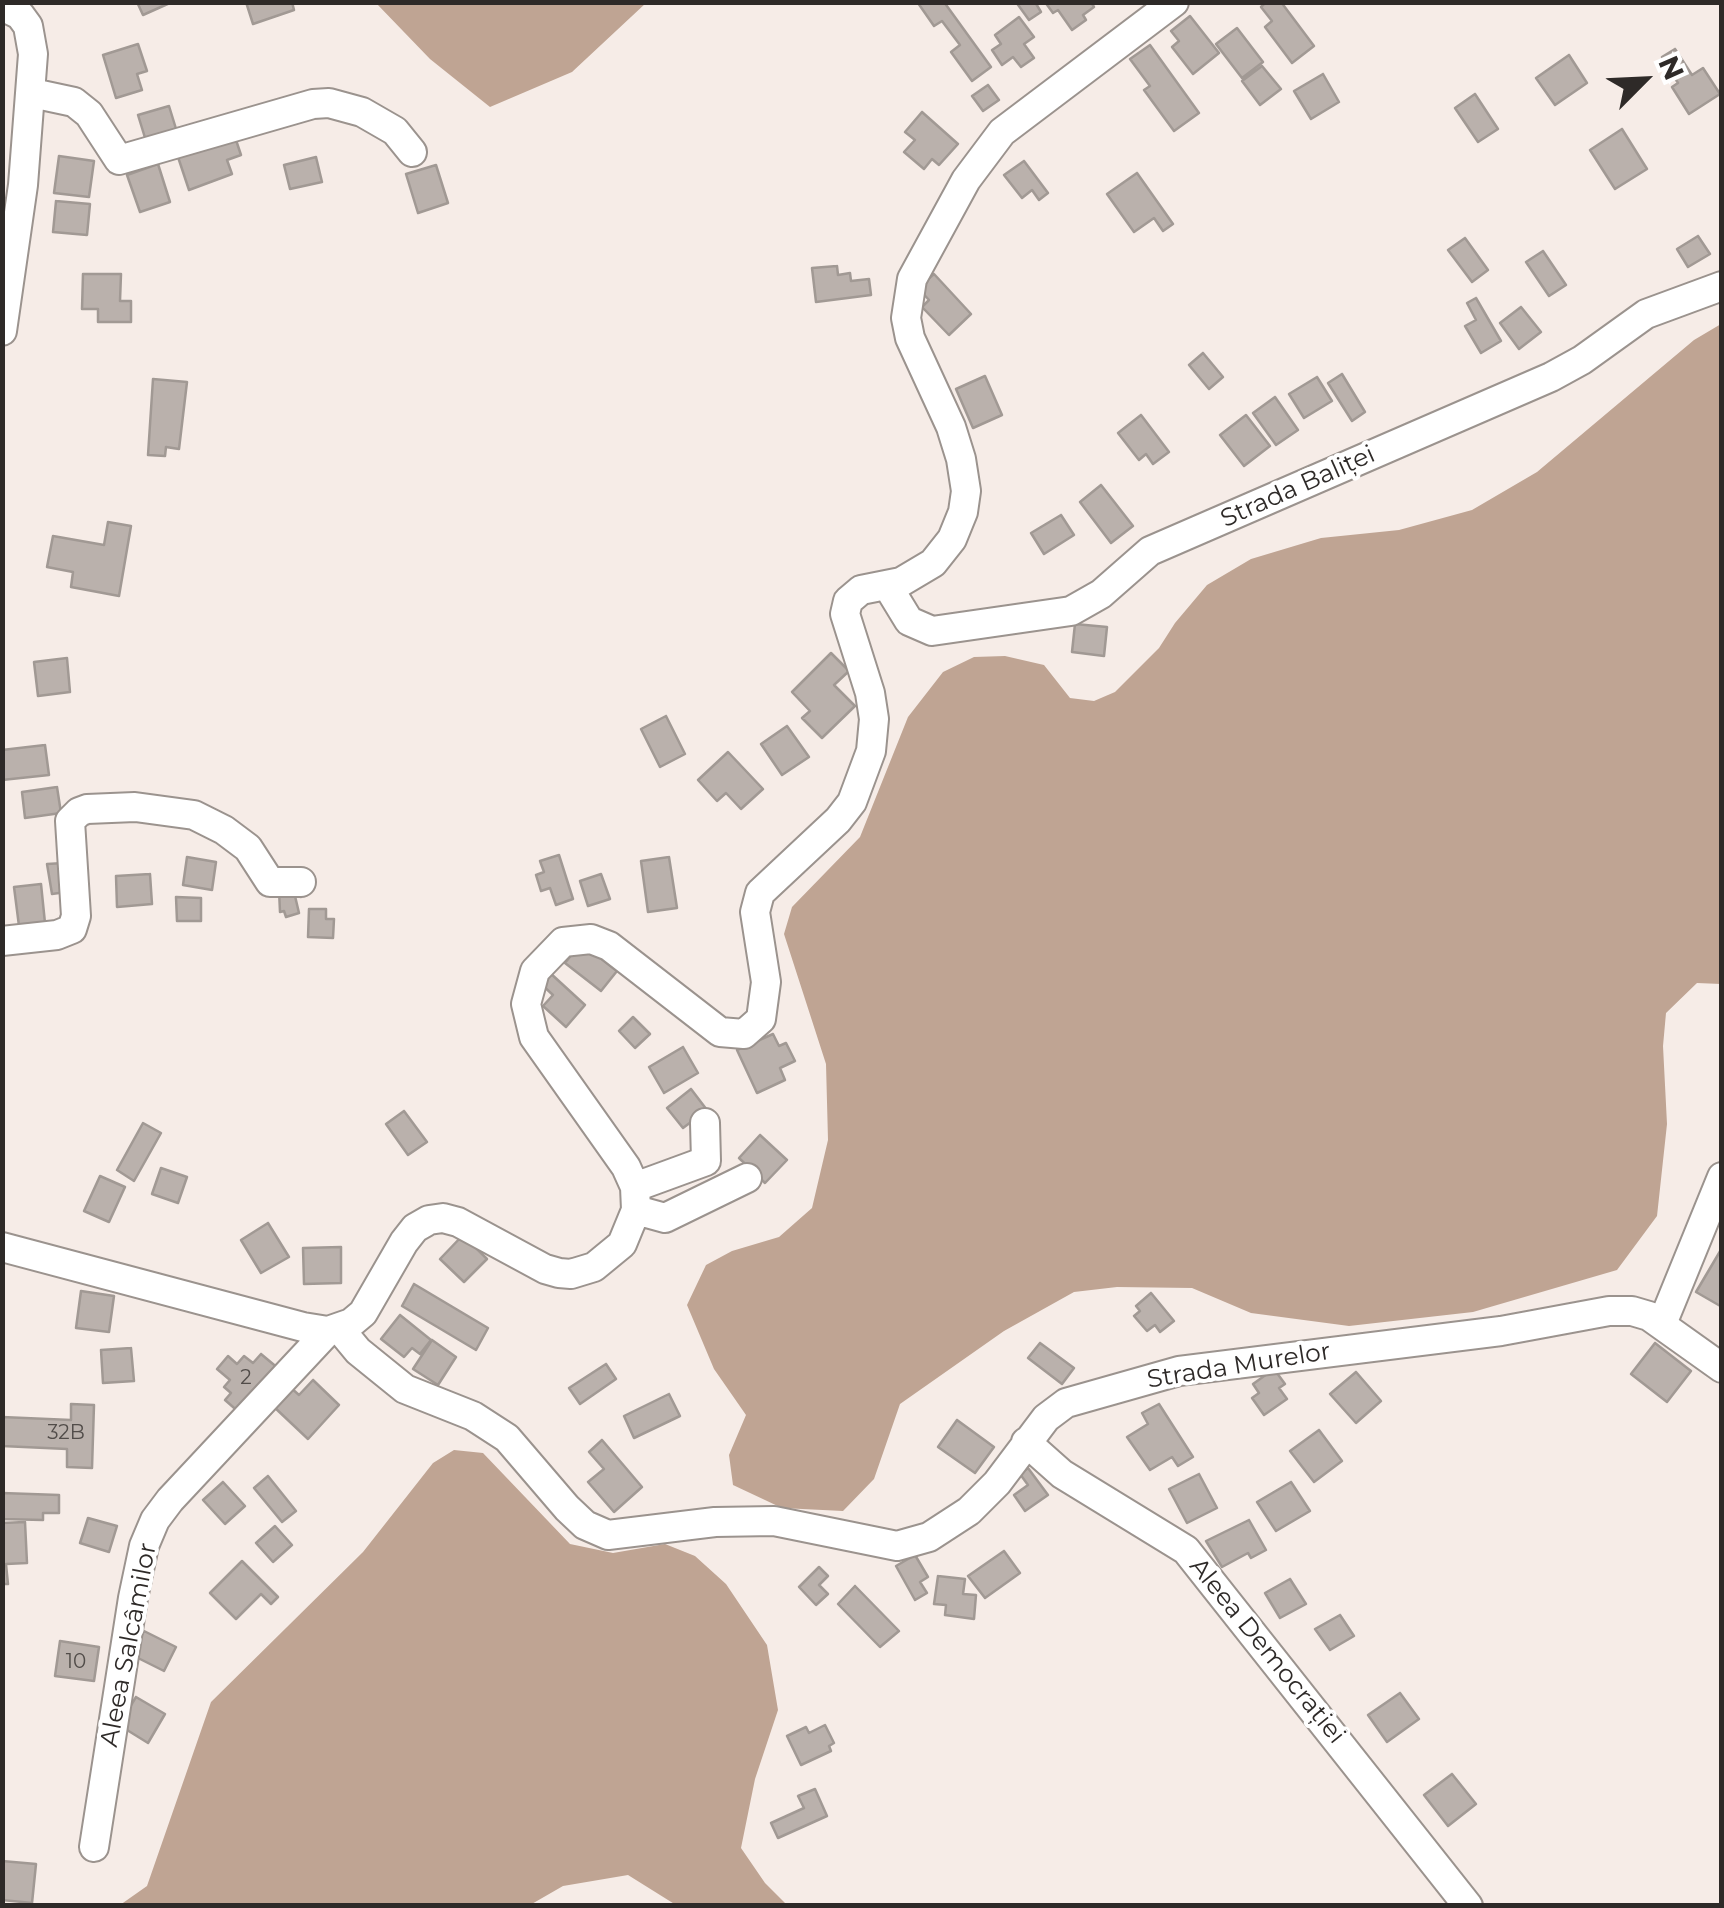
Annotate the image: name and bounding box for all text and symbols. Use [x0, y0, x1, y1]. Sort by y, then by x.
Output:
north arrow [1594, 30, 1694, 130]
text: N [1651, 51, 1692, 85]
street label: Strada Baliței [1216, 440, 1380, 534]
street label: Strada Murelor [1145, 1337, 1333, 1395]
house number: 2 [240, 1366, 252, 1390]
house number: 32B [47, 1421, 85, 1445]
street label: Aleea Salcâmilor [95, 1540, 163, 1750]
street label: Aleea Democrației [1183, 1552, 1351, 1750]
house number: 10 [66, 1650, 86, 1674]

